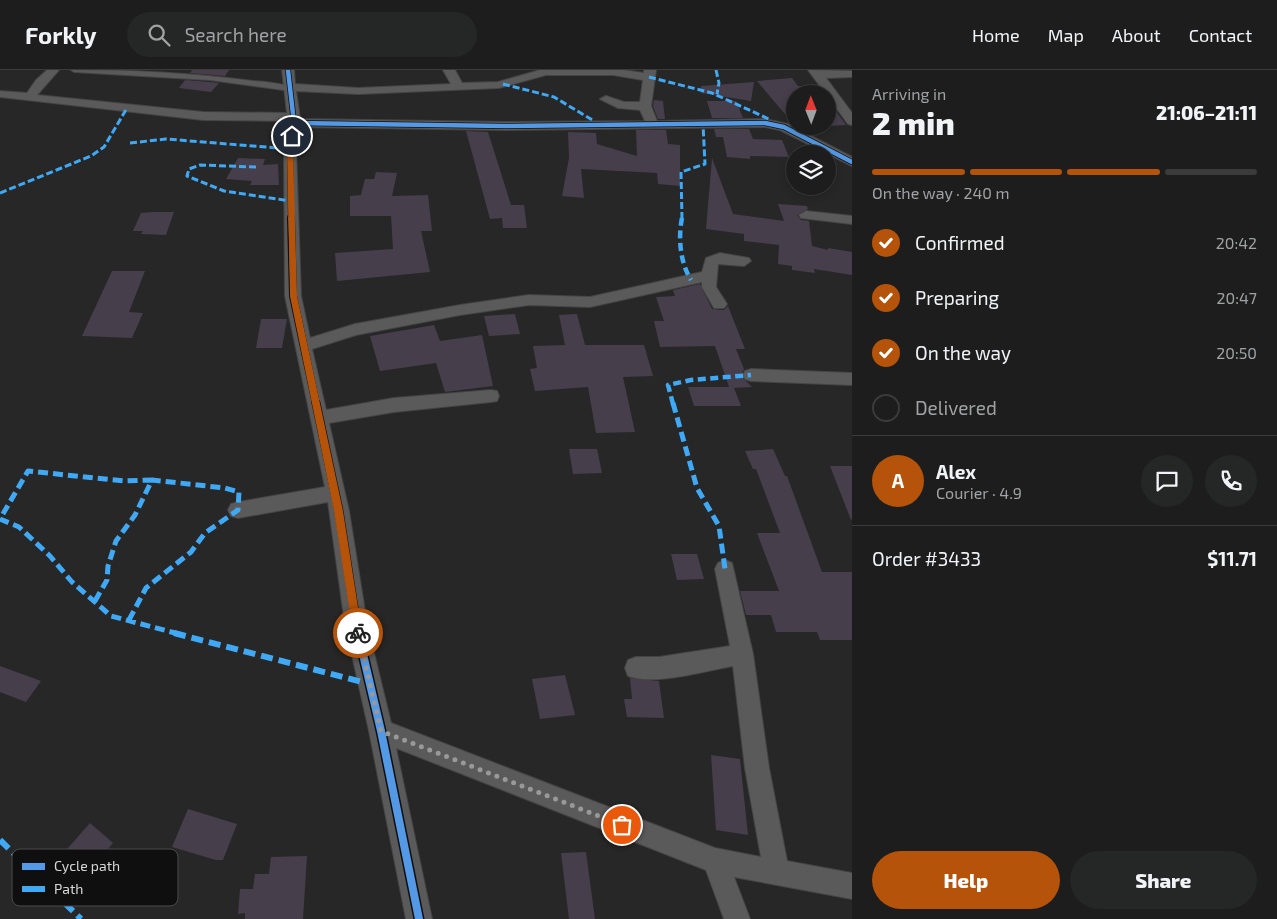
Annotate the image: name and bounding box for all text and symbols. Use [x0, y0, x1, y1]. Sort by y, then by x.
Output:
search box [127, 12, 477, 57]
text: Forkly [25, 20, 97, 49]
icon: search [145, 21, 173, 49]
text: Search here [185, 23, 287, 46]
text: Home [972, 24, 1020, 46]
text: Map [1048, 24, 1084, 46]
text: About [1112, 24, 1161, 46]
text: Contact [1189, 24, 1252, 46]
text: Arriving in [872, 84, 946, 103]
north arrow [786, 85, 836, 135]
map controls [786, 85, 836, 195]
text: 21:06–21:11 [1156, 101, 1257, 124]
text: 2 min [872, 103, 955, 141]
pin [271, 115, 313, 157]
icon: home [278, 122, 306, 150]
button: layers [786, 145, 836, 195]
text: On the way · 240 m [872, 183, 1010, 202]
icon: check [872, 229, 900, 257]
text: Confirmed [915, 231, 1005, 254]
text: 20:42 [1216, 233, 1257, 252]
icon: check [872, 284, 900, 312]
text: Preparing [915, 286, 999, 309]
text: 20:47 [1217, 288, 1257, 307]
icon: check [872, 339, 900, 367]
text: On the way [915, 341, 1011, 364]
text: 20:50 [1216, 343, 1257, 362]
text: Delivered [915, 396, 997, 419]
button: chat [1141, 455, 1193, 507]
button: phone [1205, 455, 1257, 507]
text: Alex [936, 460, 976, 483]
text: A [892, 469, 904, 492]
text: Courier · 4.9 [936, 483, 1022, 502]
text: Order #3433 [872, 547, 981, 570]
text: $11.71 [1207, 547, 1257, 570]
courier [333, 608, 383, 658]
icon: bike [344, 619, 372, 647]
pin [601, 804, 643, 846]
icon: bag [608, 811, 636, 839]
legend [12, 849, 178, 906]
button: Help [872, 851, 1060, 909]
button: Share [1070, 851, 1257, 909]
text: Cycle path [54, 857, 120, 874]
text: Path [54, 880, 83, 897]

